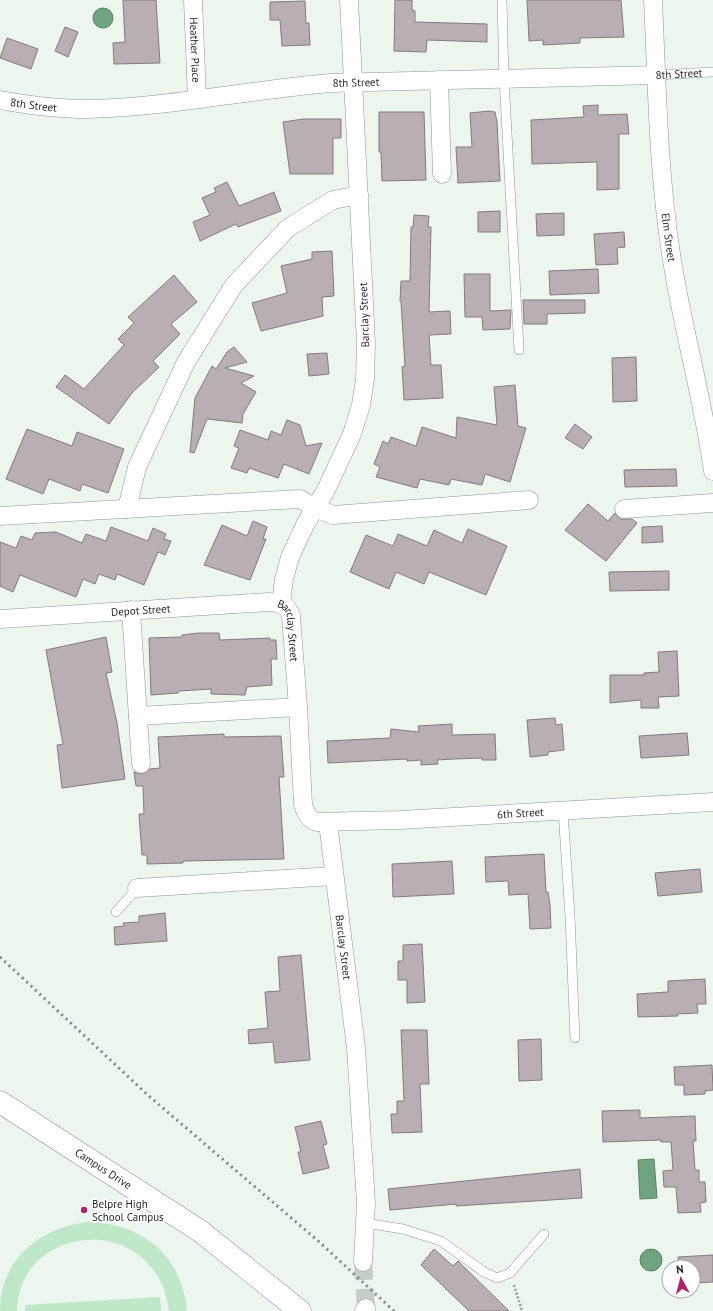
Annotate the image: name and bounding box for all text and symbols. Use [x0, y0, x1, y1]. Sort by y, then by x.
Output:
street label: Heather Place [187, 17, 203, 83]
street label: 8th Street [655, 66, 703, 82]
street label: 8th Street [332, 75, 380, 90]
street label: 8th Street [9, 95, 58, 115]
street label: Elm Street [659, 212, 679, 263]
street label: Barclay Street [356, 282, 372, 348]
street label: Barclay Street [276, 596, 301, 662]
street label: Depot Street [111, 601, 171, 619]
street label: 6th Street [497, 805, 545, 821]
street label: Barclay Street [332, 914, 354, 980]
street label: Campus Drive [72, 1145, 135, 1192]
place label: Belpre High School Campus [92, 1197, 164, 1224]
marker: Belpre High School Campus [79, 1205, 89, 1215]
north arrow [661, 1259, 701, 1299]
text: N [675, 1262, 684, 1276]

